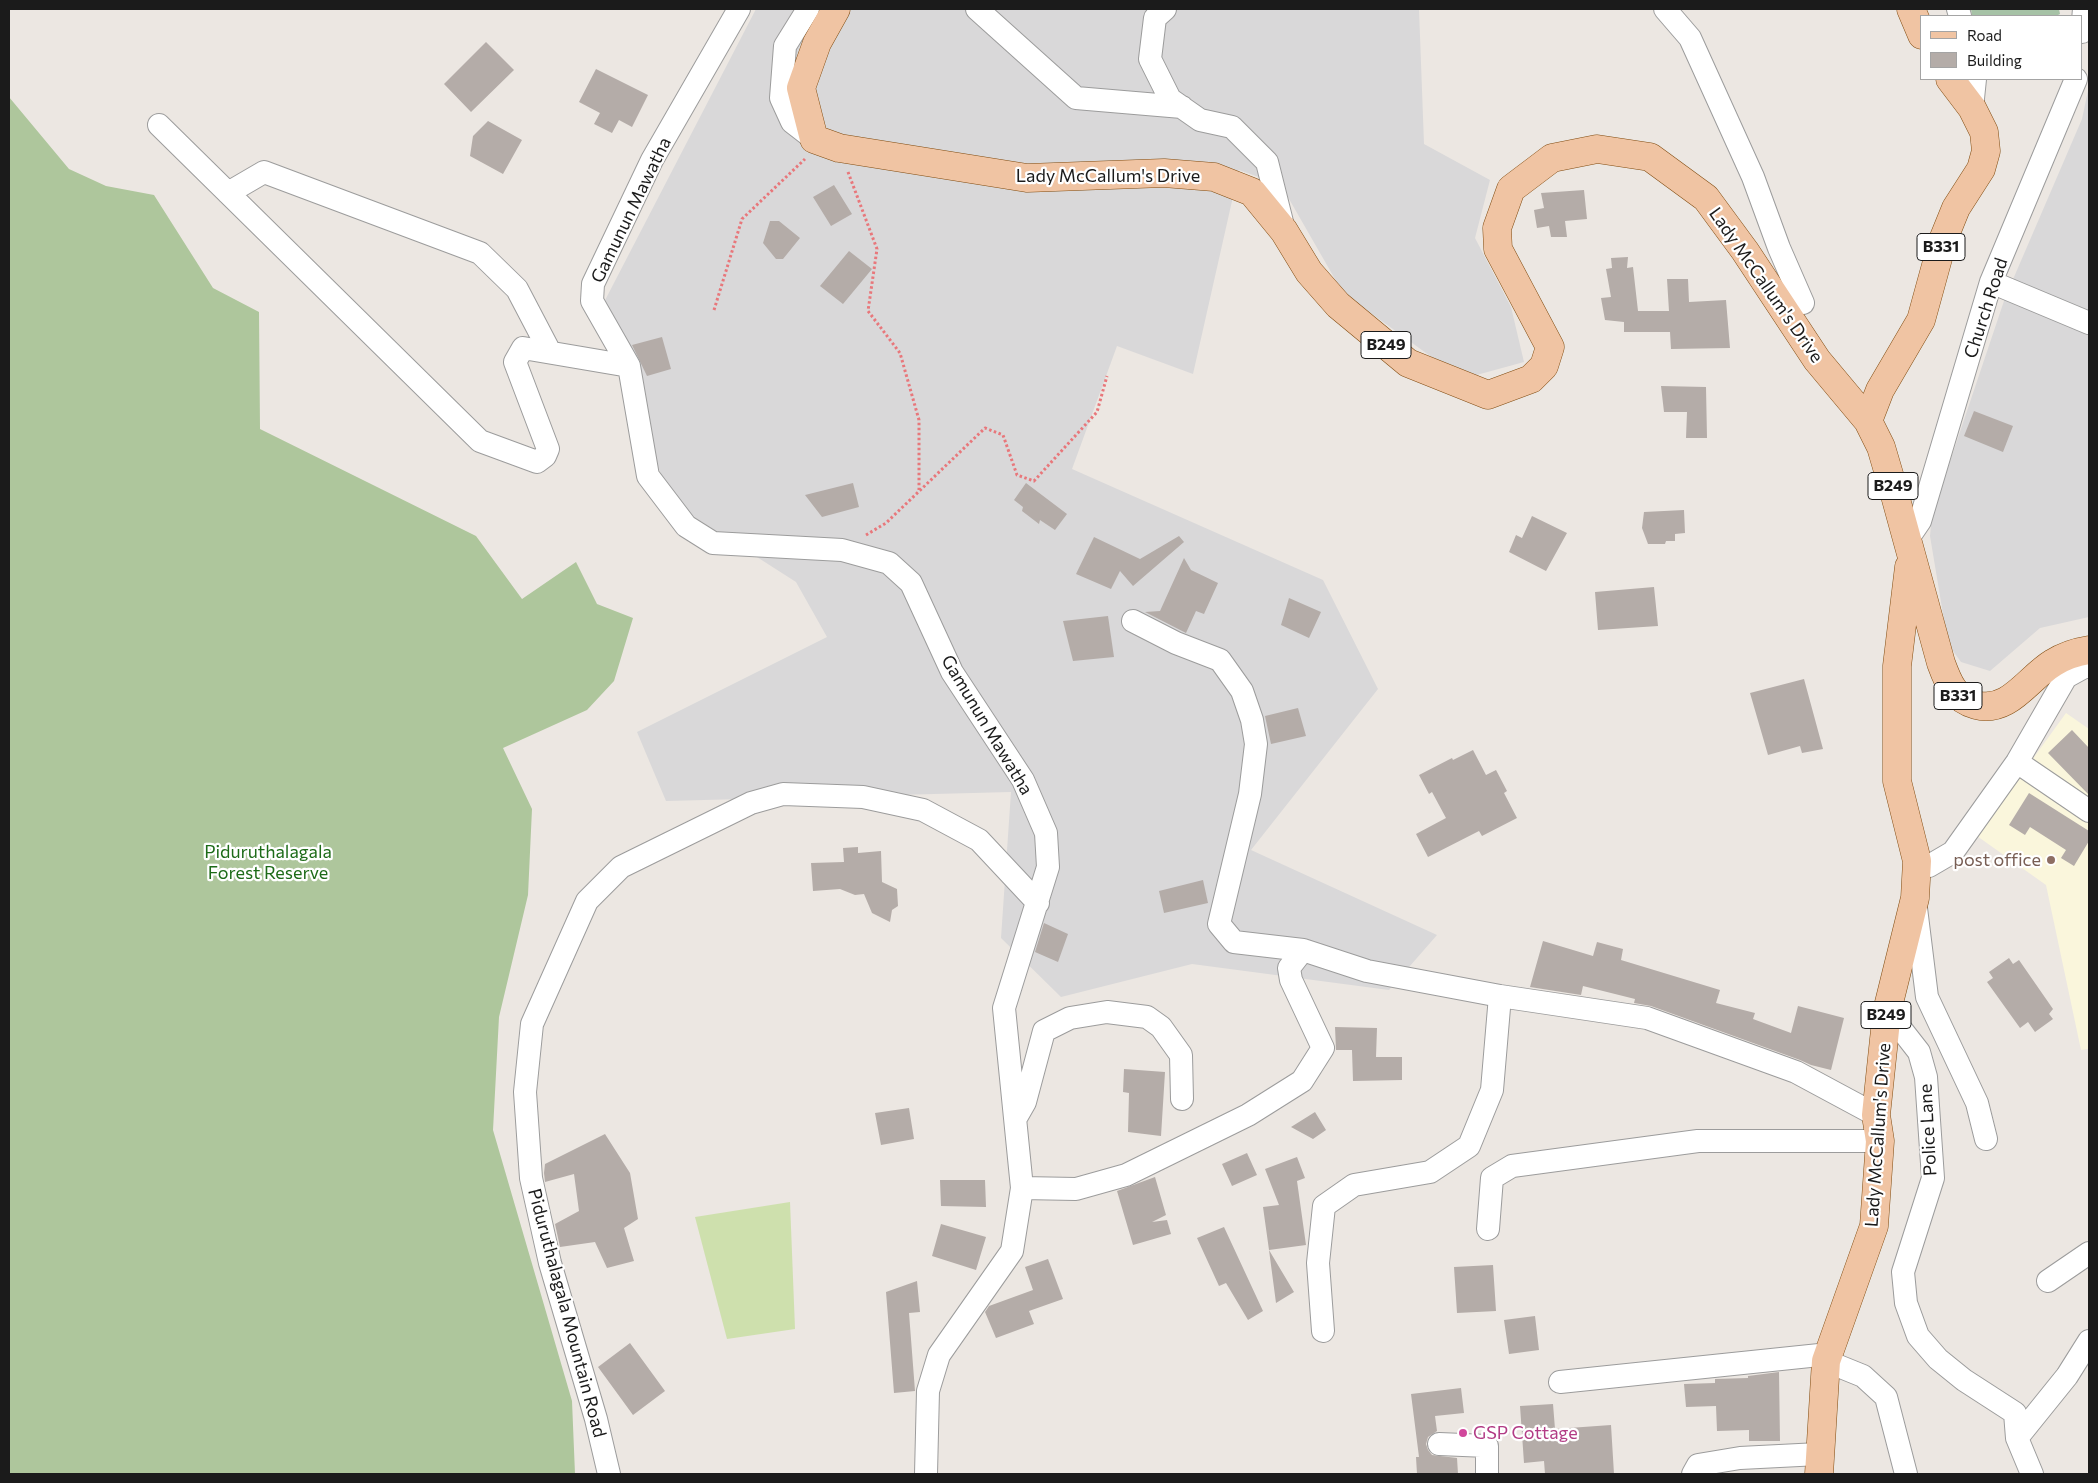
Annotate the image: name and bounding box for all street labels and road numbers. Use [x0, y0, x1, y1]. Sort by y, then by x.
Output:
street label: Gamunun Mawatha [586, 134, 676, 286]
street label: Lady McCallum's Drive [1016, 165, 1200, 187]
street label: Lady McCallum's Drive [1704, 203, 1828, 367]
road number: B331 [1917, 233, 1965, 260]
street label: Church Road [1960, 255, 2012, 361]
road number: B249 [1361, 332, 1411, 358]
road number: B249 [1868, 472, 1918, 500]
street label: Gamunun Mawatha [937, 651, 1037, 799]
road number: B331 [1934, 682, 1982, 709]
road number: B249 [1861, 1002, 1911, 1028]
street label: Lady McCallum's Drive [1861, 1042, 1895, 1228]
street label: Police Lane [1915, 1083, 1941, 1177]
street label: Piduruthalagala Mountain Road [523, 1186, 611, 1440]

